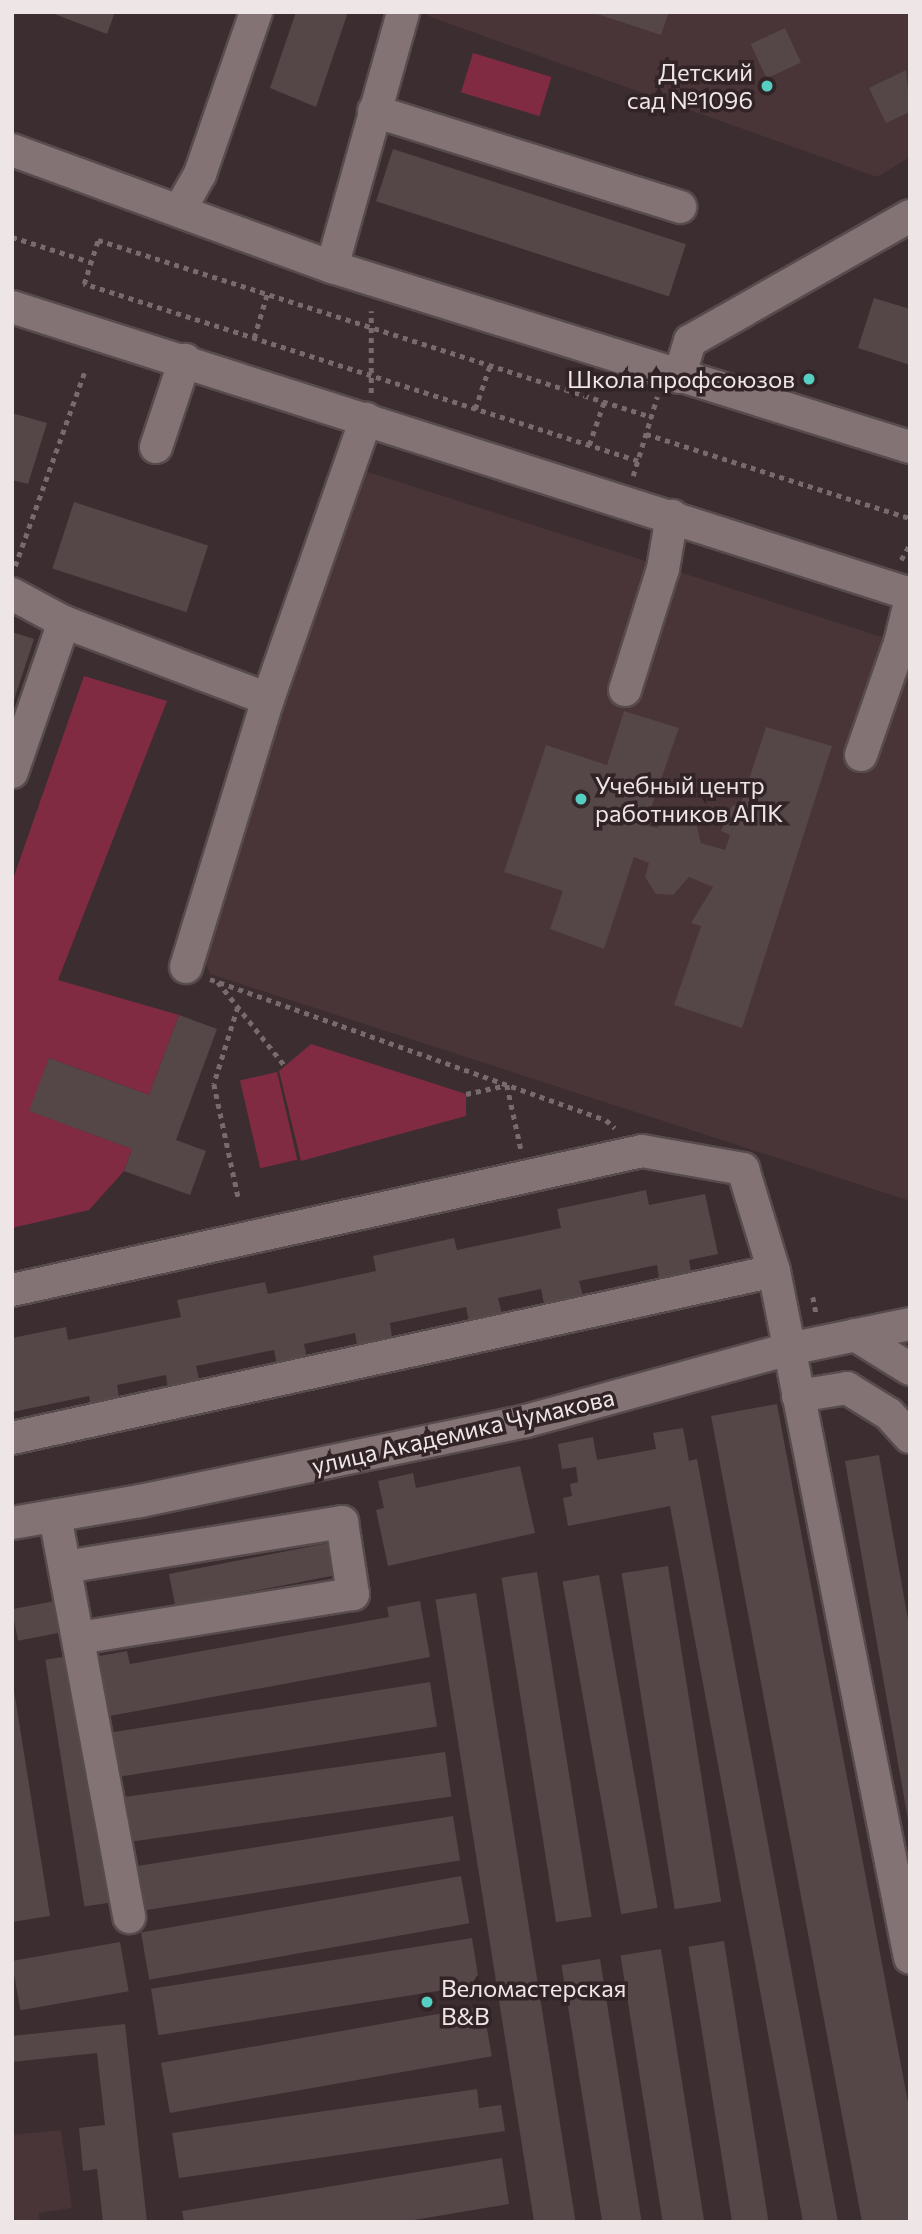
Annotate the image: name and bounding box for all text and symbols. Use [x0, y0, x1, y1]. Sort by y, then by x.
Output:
place label: Детский сад №1096 [627, 58, 753, 114]
marker: Детский сад №1096 [759, 78, 775, 94]
place label: Школа профсоюзов [567, 365, 795, 393]
marker: Школа профсоюзов [801, 371, 817, 387]
place label: Учебный центр работников АПК [595, 771, 783, 827]
marker: Учебный центр работников АПК [573, 791, 589, 807]
street label: улица Академика Чумакова [309, 1382, 617, 1480]
place label: Веломастерская B&B [441, 1974, 626, 2030]
marker: Веломастерская B&B [419, 1994, 435, 2010]

